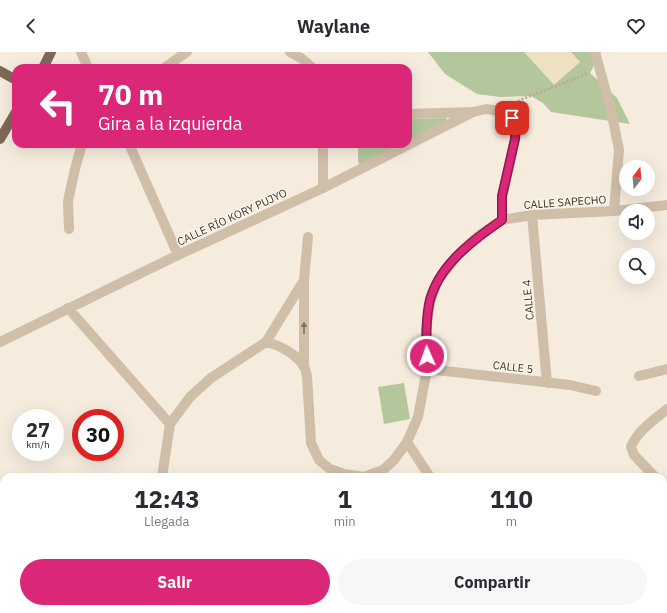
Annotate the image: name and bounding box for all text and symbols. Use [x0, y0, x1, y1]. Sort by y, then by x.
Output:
icon: back [20, 15, 42, 37]
text: Waylane [297, 15, 370, 38]
icon: heart [625, 15, 647, 37]
text: 70 m [98, 76, 163, 113]
icon: left [32, 80, 84, 132]
pin [495, 101, 529, 135]
icon: arrive [501, 107, 523, 129]
text: Gira a la izquierda [98, 112, 242, 135]
north arrow [619, 160, 655, 196]
map controls [619, 160, 655, 284]
street label: CALLE RÍO KORY PUJYO [175, 185, 289, 249]
street label: CALLE SAPECHO [523, 192, 607, 212]
button: sound [619, 204, 655, 240]
button: search [619, 248, 655, 284]
street label: CALLE 4 [519, 279, 537, 321]
one-way arrow [301, 321, 307, 334]
position arrow [406, 335, 448, 377]
street label: CALLE 5 [492, 358, 534, 376]
speed limit sign: 30 [72, 409, 124, 461]
text: 27 [26, 416, 50, 443]
text: km/h [26, 438, 50, 451]
text: 12:43 [134, 483, 200, 515]
text: 1 [337, 483, 352, 515]
text: 110 [490, 483, 533, 515]
text: Llegada [144, 513, 190, 530]
text: min [334, 513, 356, 530]
text: m [506, 513, 517, 530]
button: Salir [20, 559, 330, 605]
button: Compartir [338, 559, 647, 605]

